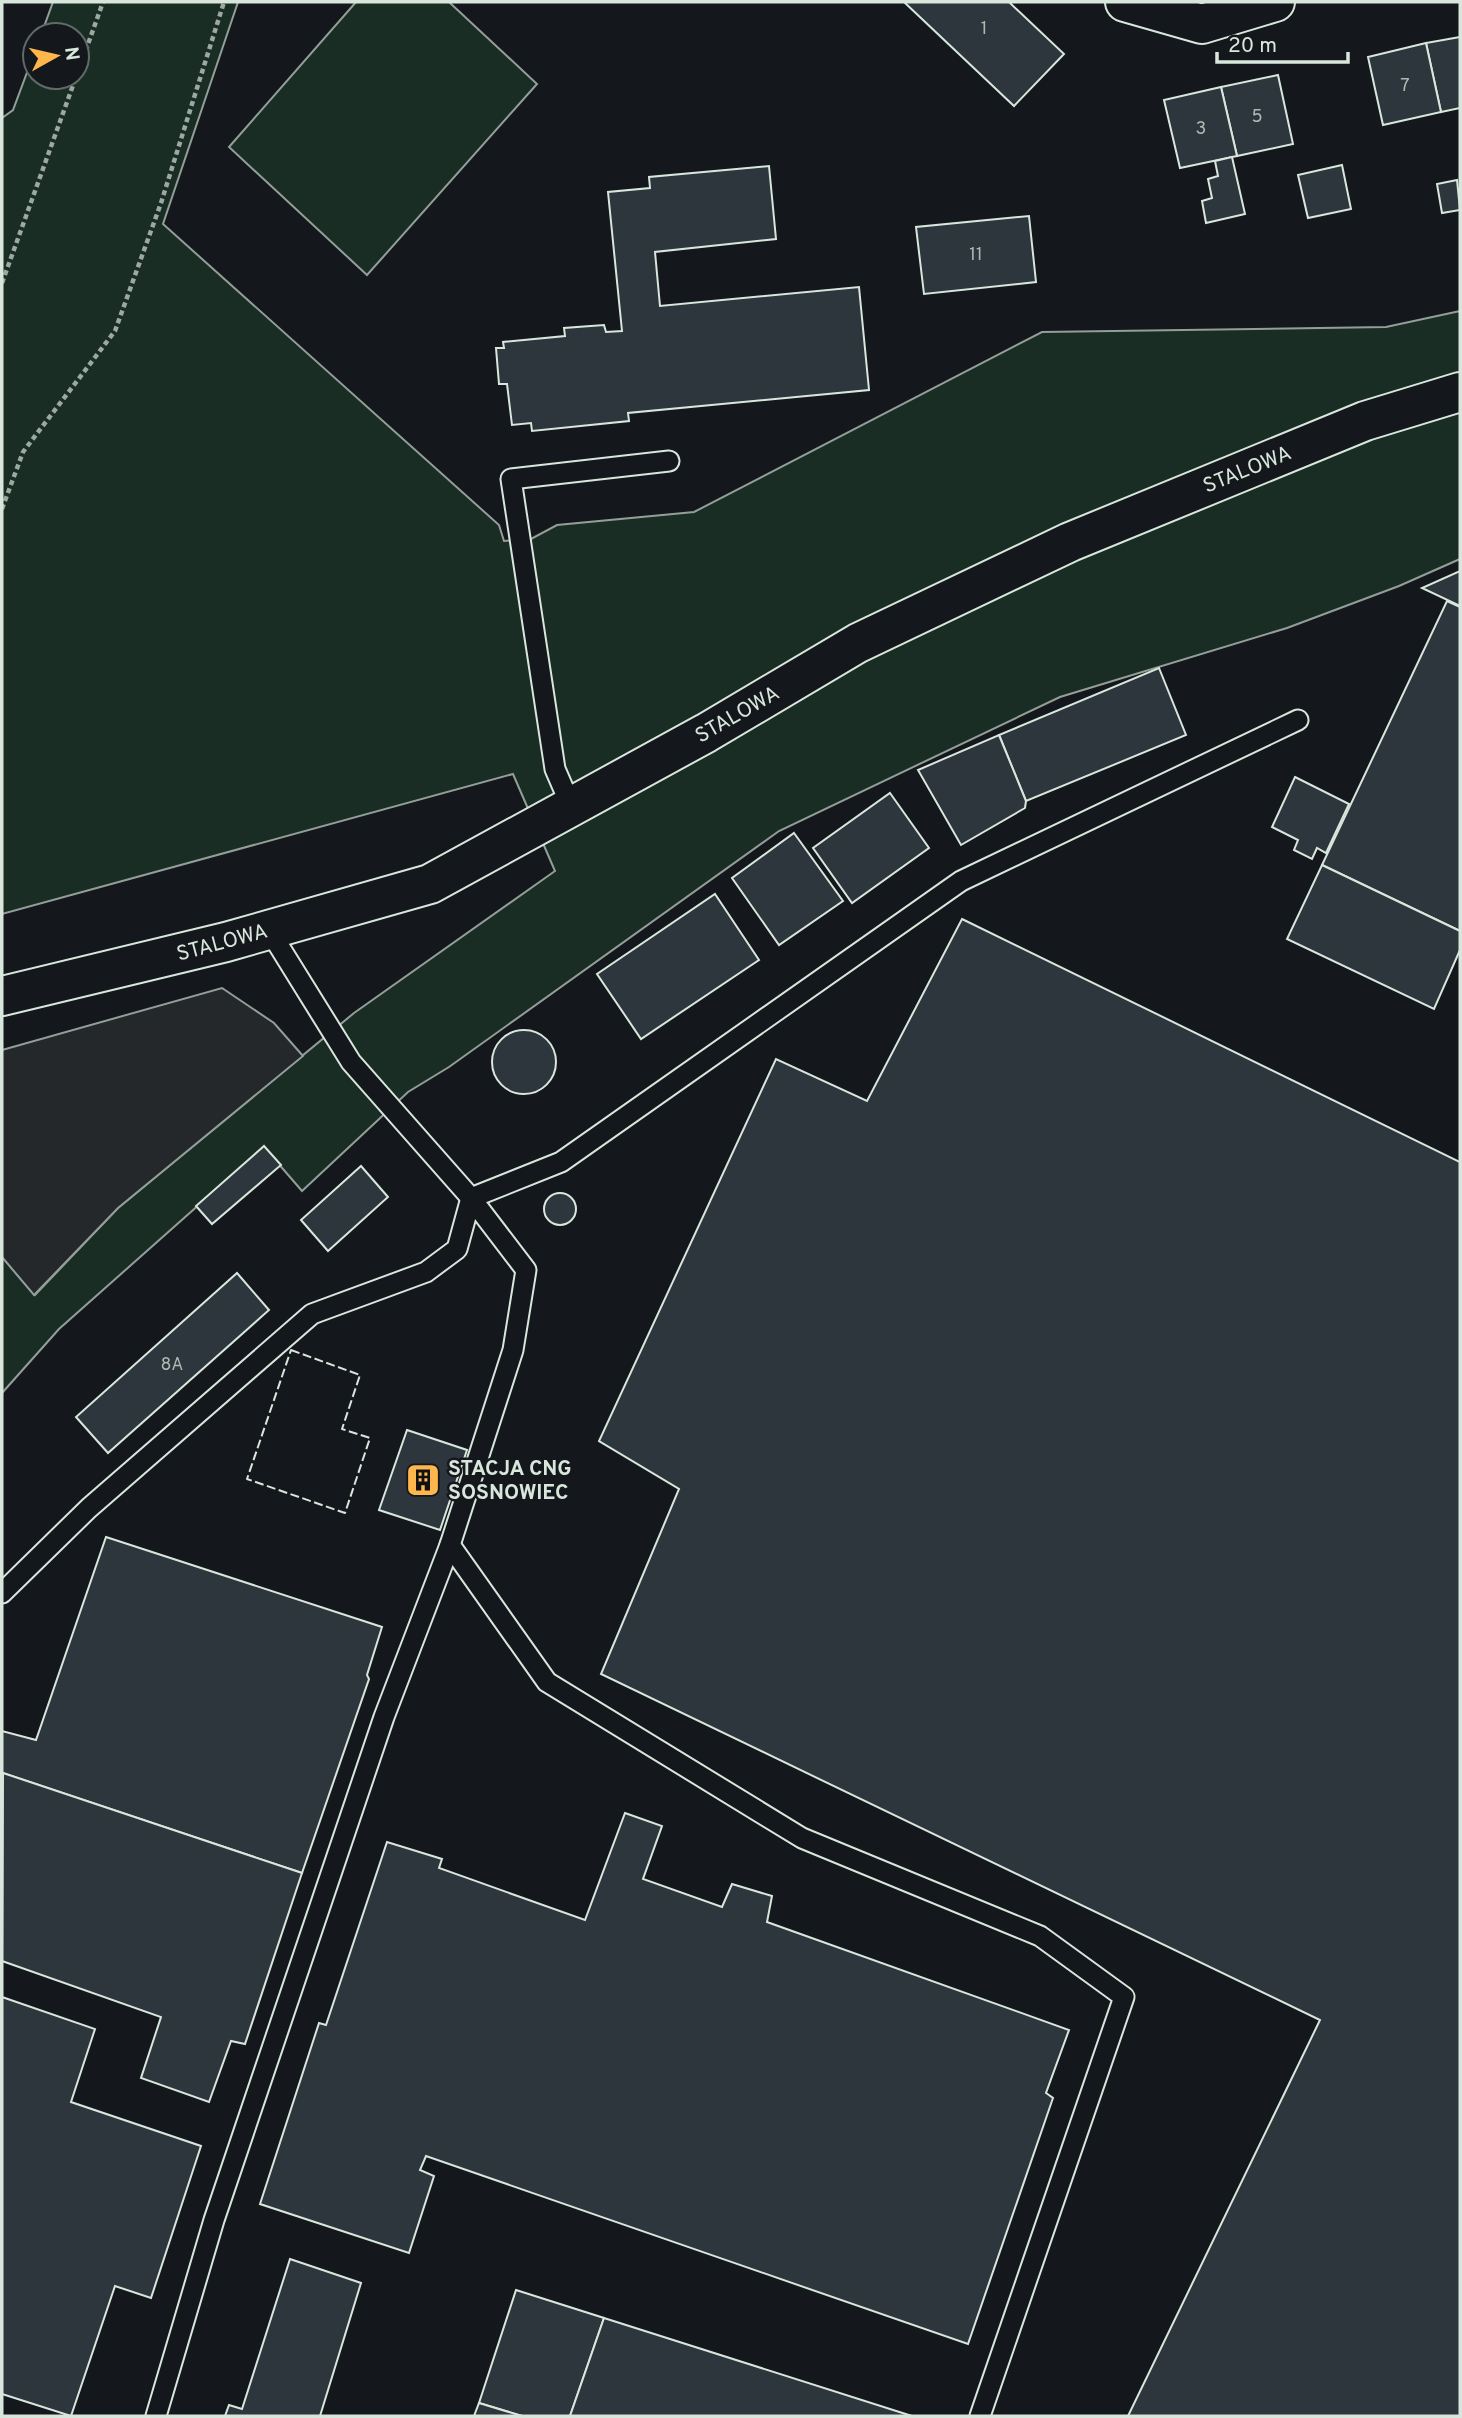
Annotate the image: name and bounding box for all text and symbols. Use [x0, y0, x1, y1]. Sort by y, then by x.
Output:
house number: 1 [981, 18, 987, 41]
north arrow [21, 21, 91, 91]
scale bar [1217, 21, 1348, 65]
text: 20 m [1228, 33, 1277, 60]
text: N [58, 45, 84, 62]
house number: 7 [1400, 75, 1410, 98]
house number: 5 [1251, 106, 1263, 129]
house number: 3 [1196, 118, 1206, 141]
house number: 11 [969, 244, 983, 267]
street label: STALOWA [1199, 440, 1296, 500]
street label: STALOWA [691, 680, 785, 750]
street label: STALOWA [174, 918, 271, 969]
house number: 8A [160, 1354, 184, 1377]
place label: STACJA CNG SOSNOWIEC [448, 1456, 572, 1507]
building icon: STACJA CNG SOSNOWIEC [404, 1461, 442, 1499]

